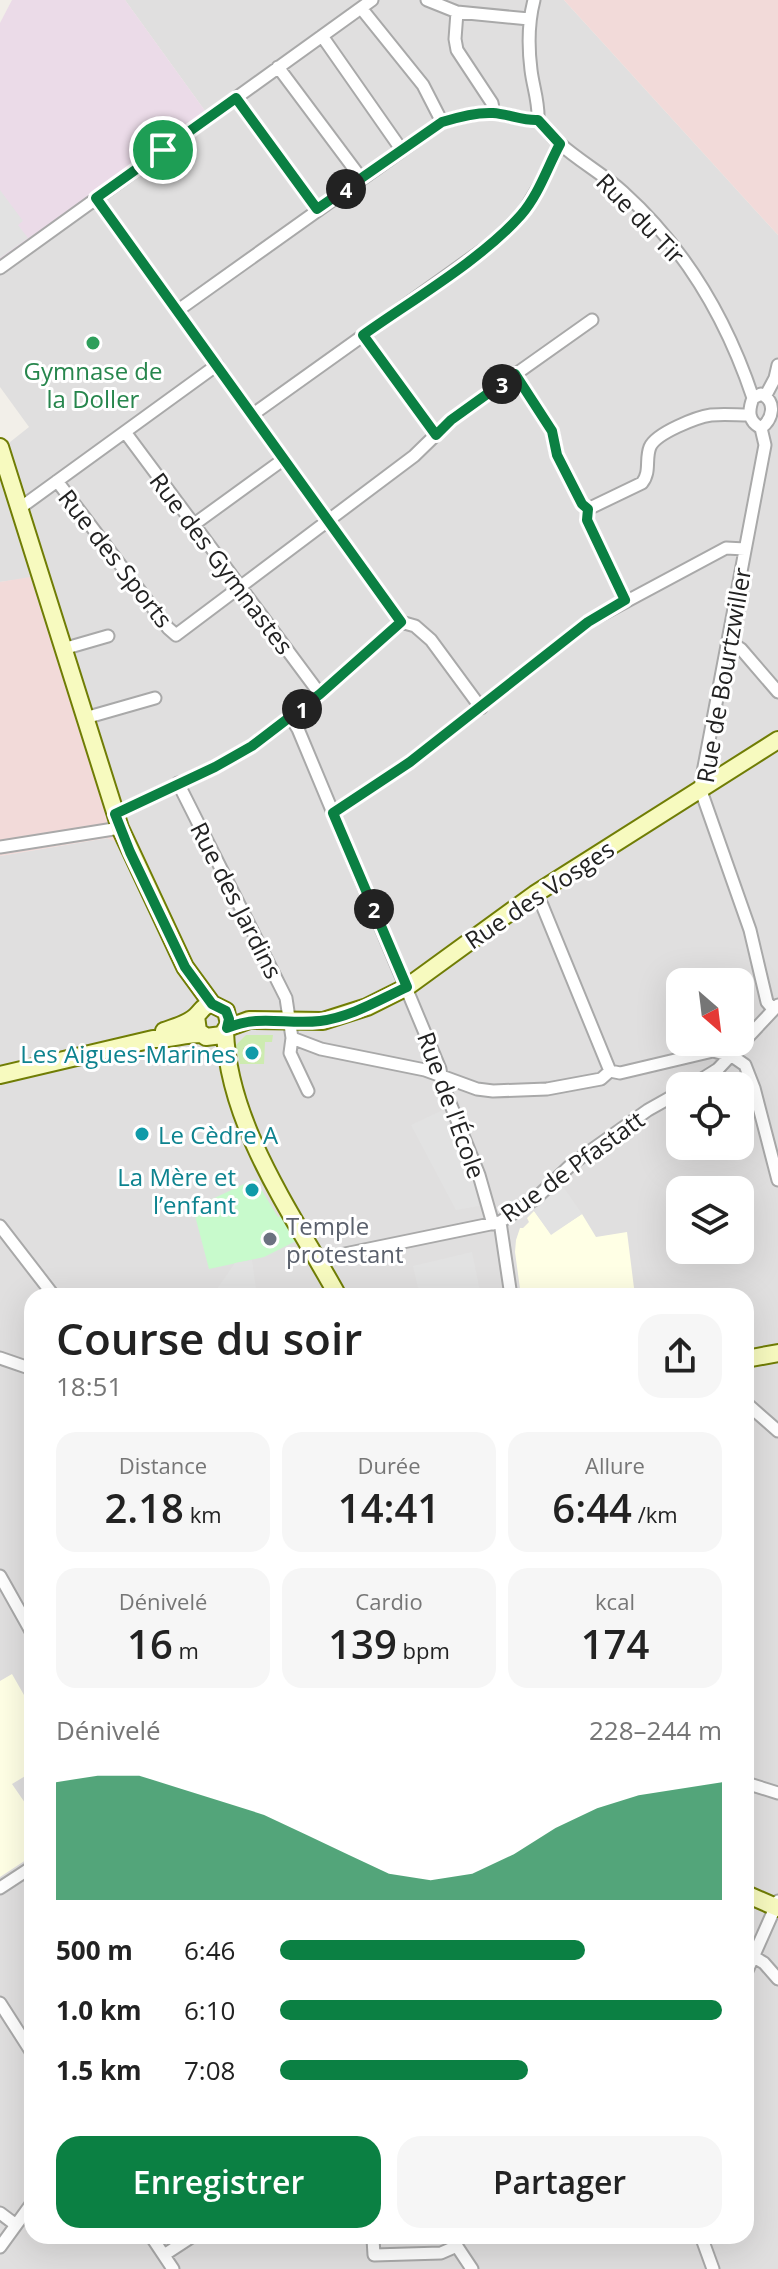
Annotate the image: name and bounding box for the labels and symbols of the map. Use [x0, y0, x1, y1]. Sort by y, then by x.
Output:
pin [129, 116, 197, 184]
street label: Rue du Tir [590, 166, 693, 271]
pin: 4 [326, 169, 366, 209]
marker: Gymnase de la Doller [84, 334, 102, 352]
place label: Gymnase de la Doller [23, 354, 163, 415]
pin: 3 [482, 364, 522, 404]
street label: Rue des Gymnastes [143, 465, 301, 661]
street label: Rue des Sports [52, 482, 180, 634]
street label: Rue de Bourtzwiller [688, 565, 758, 785]
pin: 1 [282, 689, 322, 729]
street label: Rue des Jardins [183, 816, 291, 984]
street label: Rue des Vosges [458, 832, 620, 956]
pin: 2 [354, 889, 394, 929]
north arrow [666, 968, 754, 1056]
street label: Rue de l'École [410, 1027, 494, 1183]
place label: Les Aigues-Marines [20, 1037, 236, 1070]
marker: Les Aigues-Marines [243, 1044, 261, 1062]
street label: Rue de Pfastatt [494, 1103, 650, 1229]
place label: Le Cèdre A [158, 1118, 279, 1151]
marker: Le Cèdre A [133, 1125, 151, 1143]
place label: La Mère et l’enfant [117, 1160, 236, 1221]
marker: La Mère et l’enfant [243, 1181, 261, 1199]
place label: Temple protestant [286, 1209, 404, 1270]
marker: Temple protestant [261, 1230, 279, 1248]

